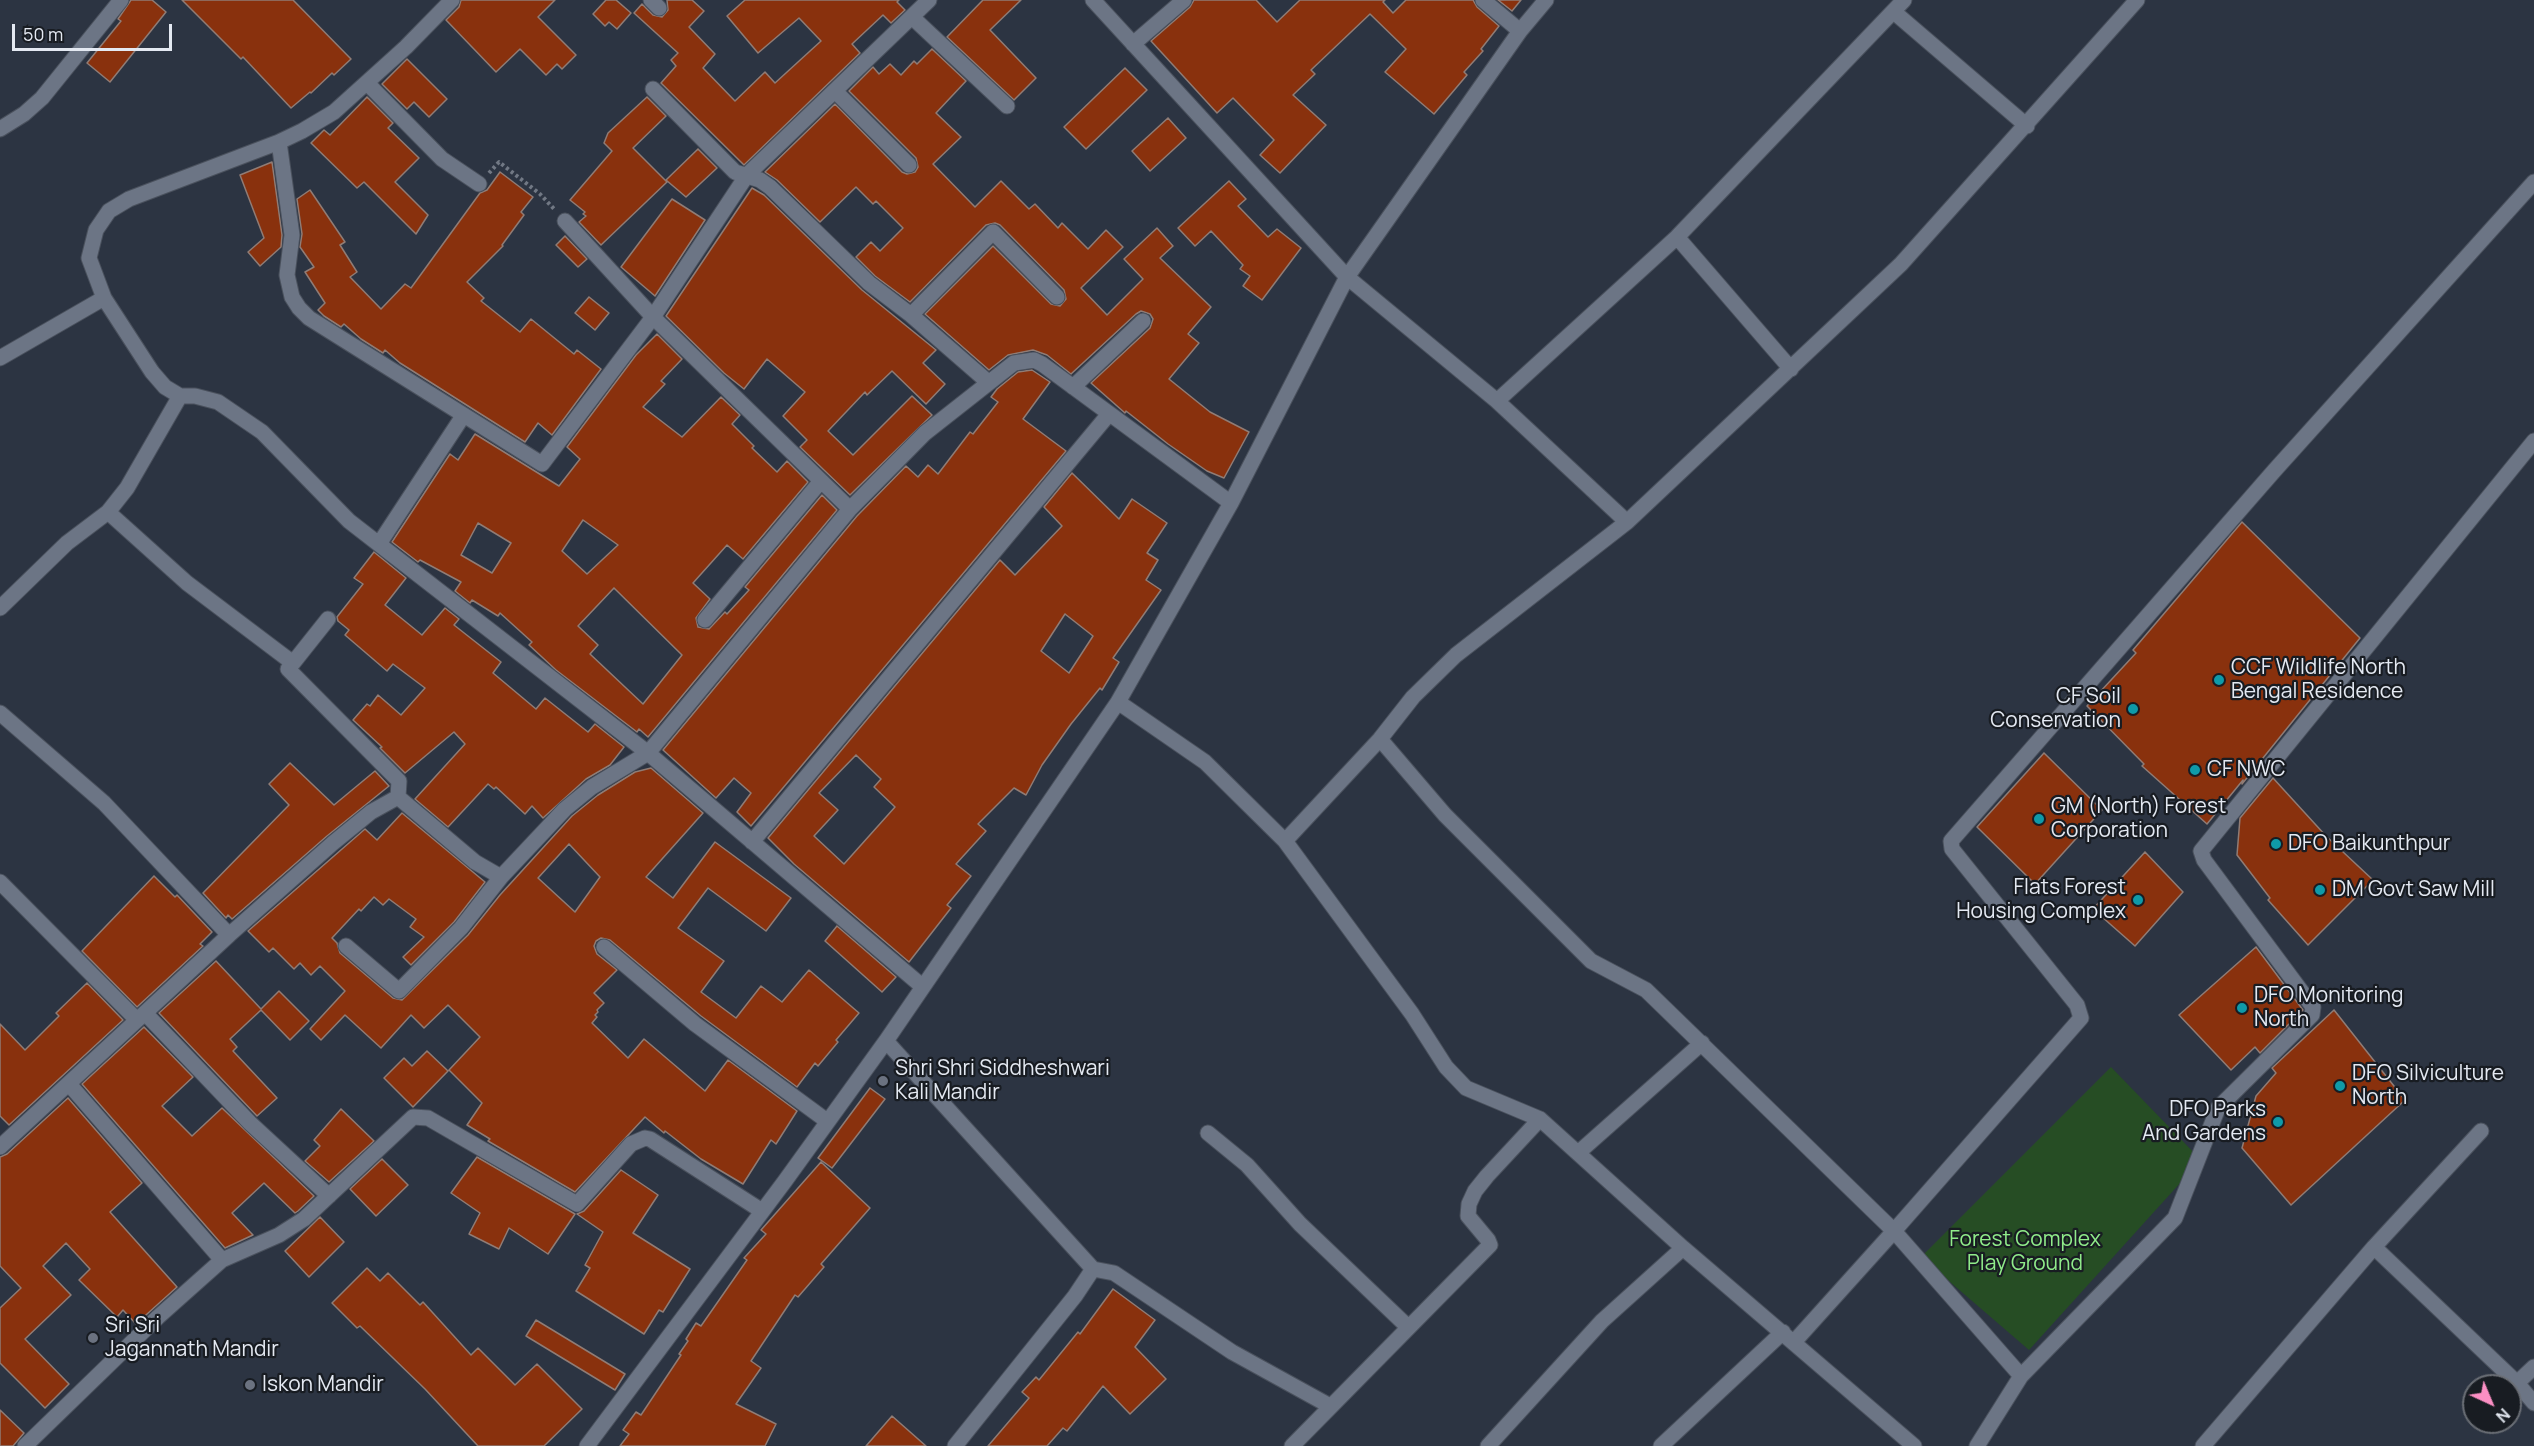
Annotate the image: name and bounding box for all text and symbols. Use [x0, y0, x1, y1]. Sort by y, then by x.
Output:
scale bar [15, 12, 176, 50]
text: 50 m [23, 22, 63, 46]
place label: CCF Wildlife North Bengal Residence [2231, 655, 2406, 705]
marker: CCF Wildlife North Bengal Residence [2212, 673, 2226, 687]
place label: CF Soil Conservation [1990, 684, 2121, 734]
marker: CF Soil Conservation [2126, 702, 2140, 716]
place label: CF NWC [2207, 757, 2285, 783]
marker: CF NWC [2188, 763, 2202, 777]
place label: GM (North) Forest Corporation [2051, 794, 2226, 844]
marker: GM (North) Forest Corporation [2032, 812, 2046, 826]
place label: DFO Baikunthpur [2288, 831, 2450, 857]
marker: DFO Baikunthpur [2269, 837, 2283, 851]
place label: Flats Forest Housing Complex [1956, 875, 2126, 925]
place label: DM Govt Saw Mill [2332, 877, 2495, 903]
marker: DM Govt Saw Mill [2313, 883, 2327, 897]
marker: Flats Forest Housing Complex [2131, 893, 2145, 907]
place label: DFO Monitoring North [2254, 983, 2403, 1033]
marker: DFO Monitoring North [2235, 1001, 2249, 1015]
place label: Shri Shri Siddheshwari Kali Mandir [895, 1056, 1110, 1106]
place label: DFO Silviculture North [2352, 1061, 2504, 1111]
marker: Shri Shri Siddheshwari Kali Mandir [876, 1074, 890, 1088]
marker: DFO Silviculture North [2333, 1079, 2347, 1093]
place label: DFO Parks And Gardens [2142, 1097, 2266, 1147]
marker: DFO Parks And Gardens [2271, 1115, 2285, 1129]
park label: Forest Complex Play Ground [1949, 1227, 2101, 1277]
place label: Sri Sri Jagannath Mandir [105, 1313, 279, 1363]
marker: Sri Sri Jagannath Mandir [86, 1331, 100, 1345]
place label: Iskon Mandir [262, 1372, 384, 1398]
north arrow [2462, 1374, 2522, 1434]
marker: Iskon Mandir [243, 1378, 257, 1392]
text: N [2491, 1404, 2515, 1427]

